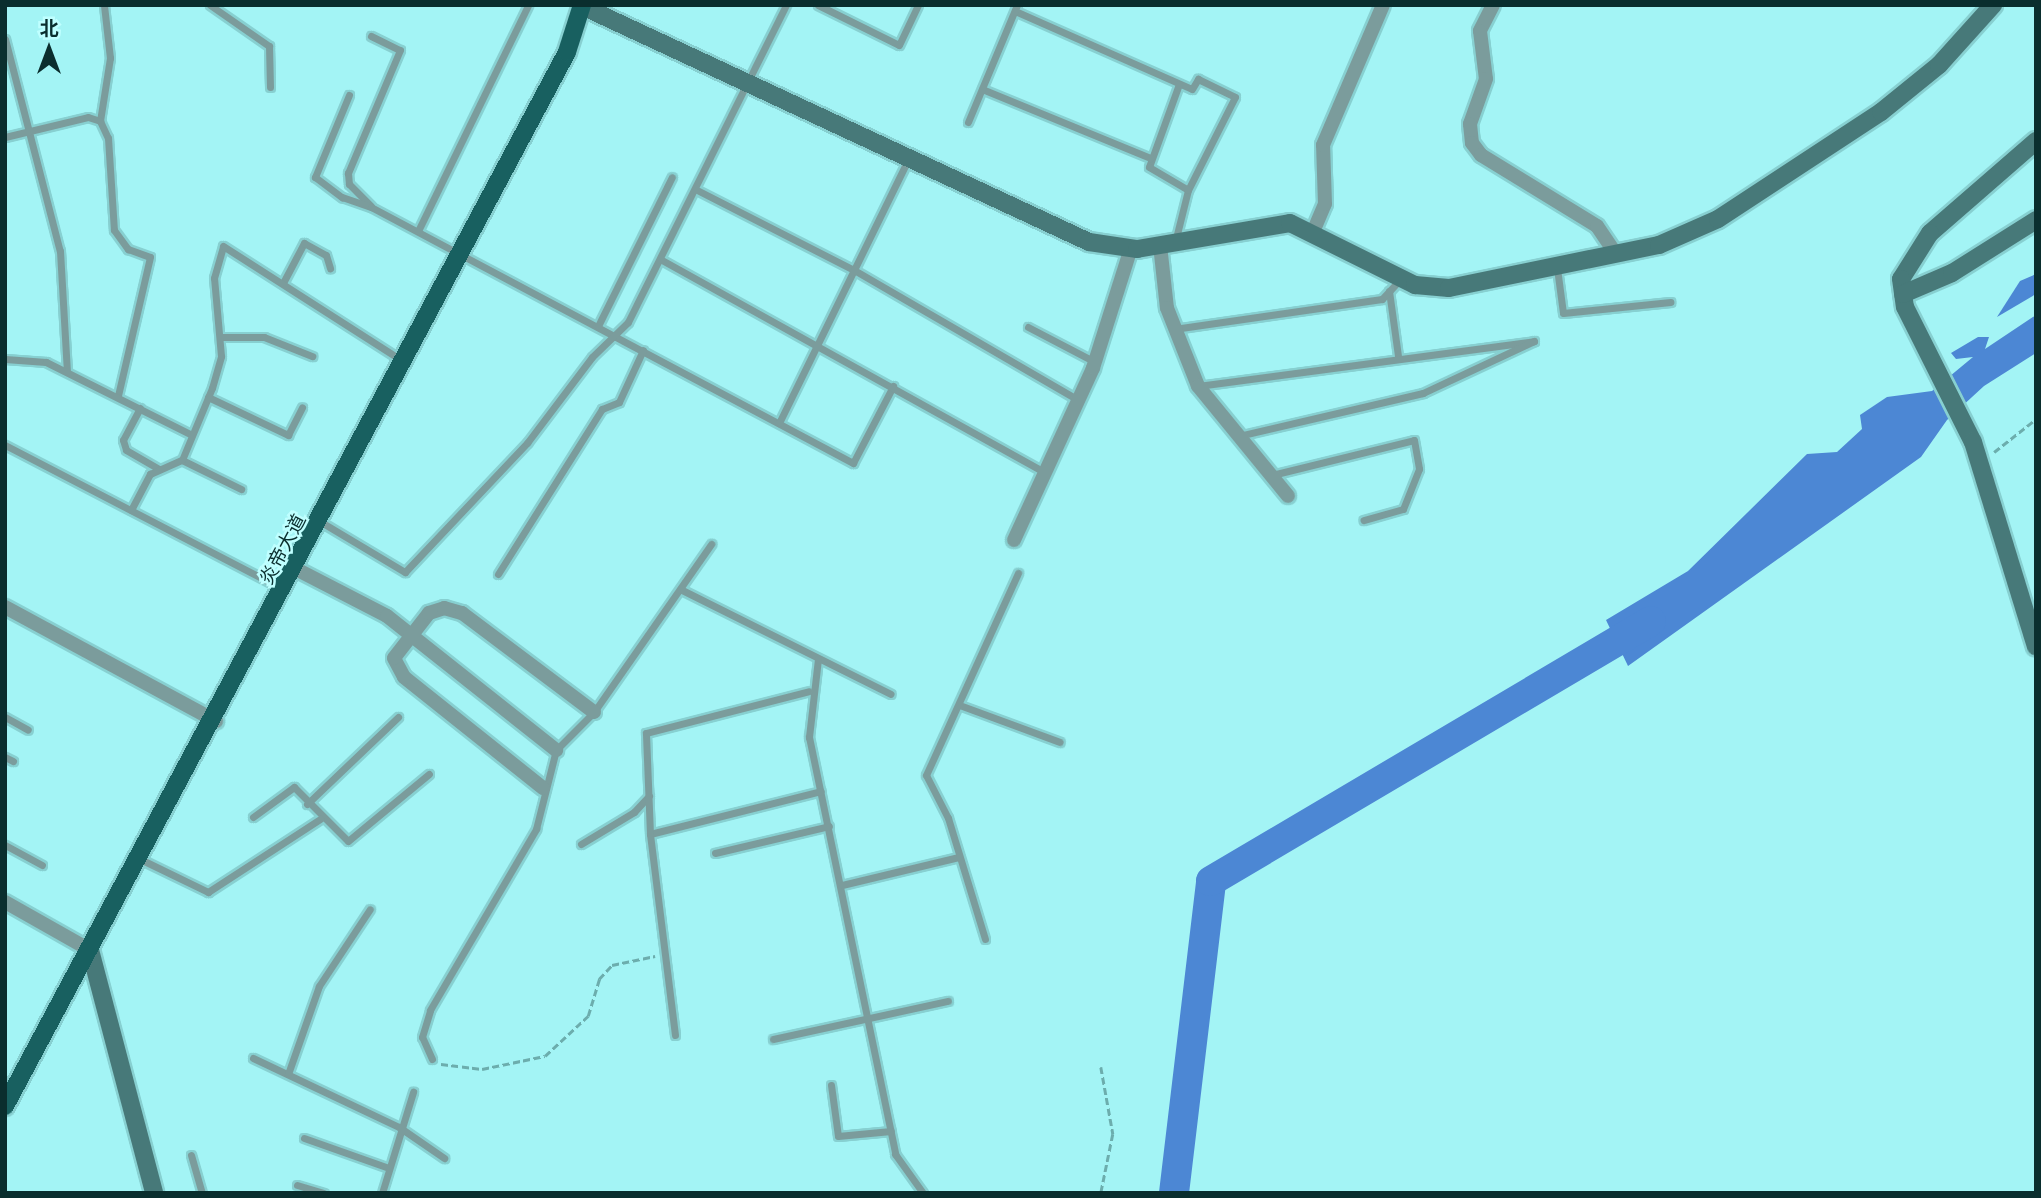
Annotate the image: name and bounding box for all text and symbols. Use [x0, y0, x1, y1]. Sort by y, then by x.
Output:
north arrow [14, 14, 84, 84]
text: 北 [39, 16, 59, 39]
street label: 炎帝大道 [254, 510, 310, 588]

